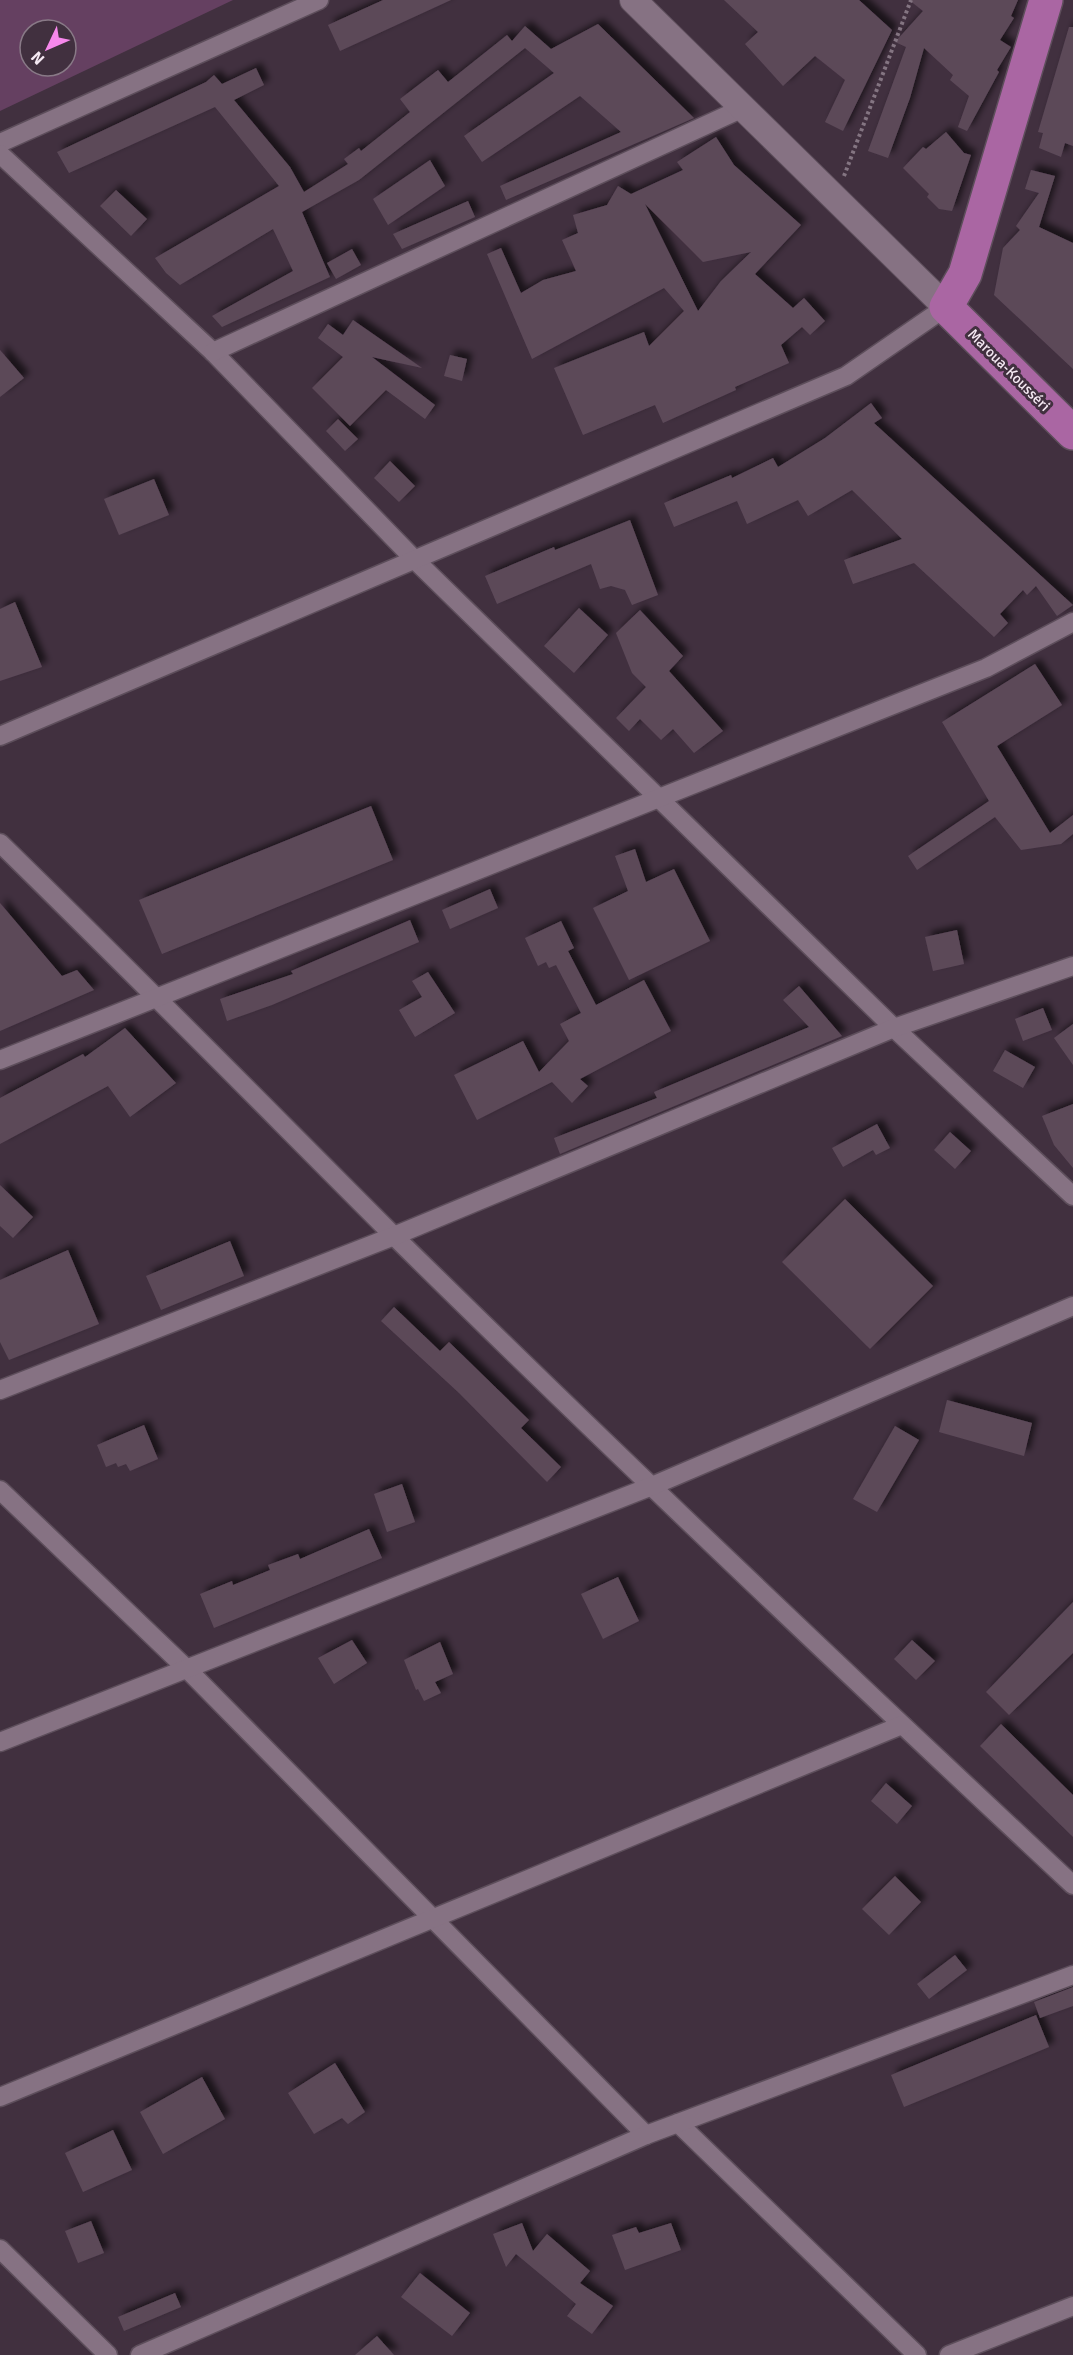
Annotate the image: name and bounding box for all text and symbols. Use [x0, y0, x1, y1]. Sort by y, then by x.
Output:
north arrow [18, 18, 78, 78]
text: N [27, 47, 49, 69]
street label: Maroua-Kousséri [964, 325, 1054, 415]

